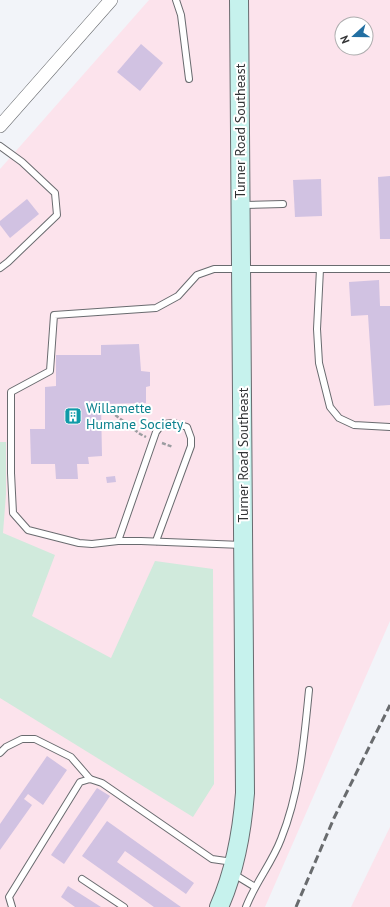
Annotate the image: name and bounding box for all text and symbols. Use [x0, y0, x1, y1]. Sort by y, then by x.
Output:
north arrow [334, 16, 374, 56]
text: N [337, 34, 352, 45]
street label: Turner Road Southeast [231, 63, 249, 198]
street label: Turner Road Southeast [234, 387, 252, 522]
place label: Willamette Humane Society [86, 399, 184, 433]
building icon: Willamette Humane Society [63, 406, 83, 426]

